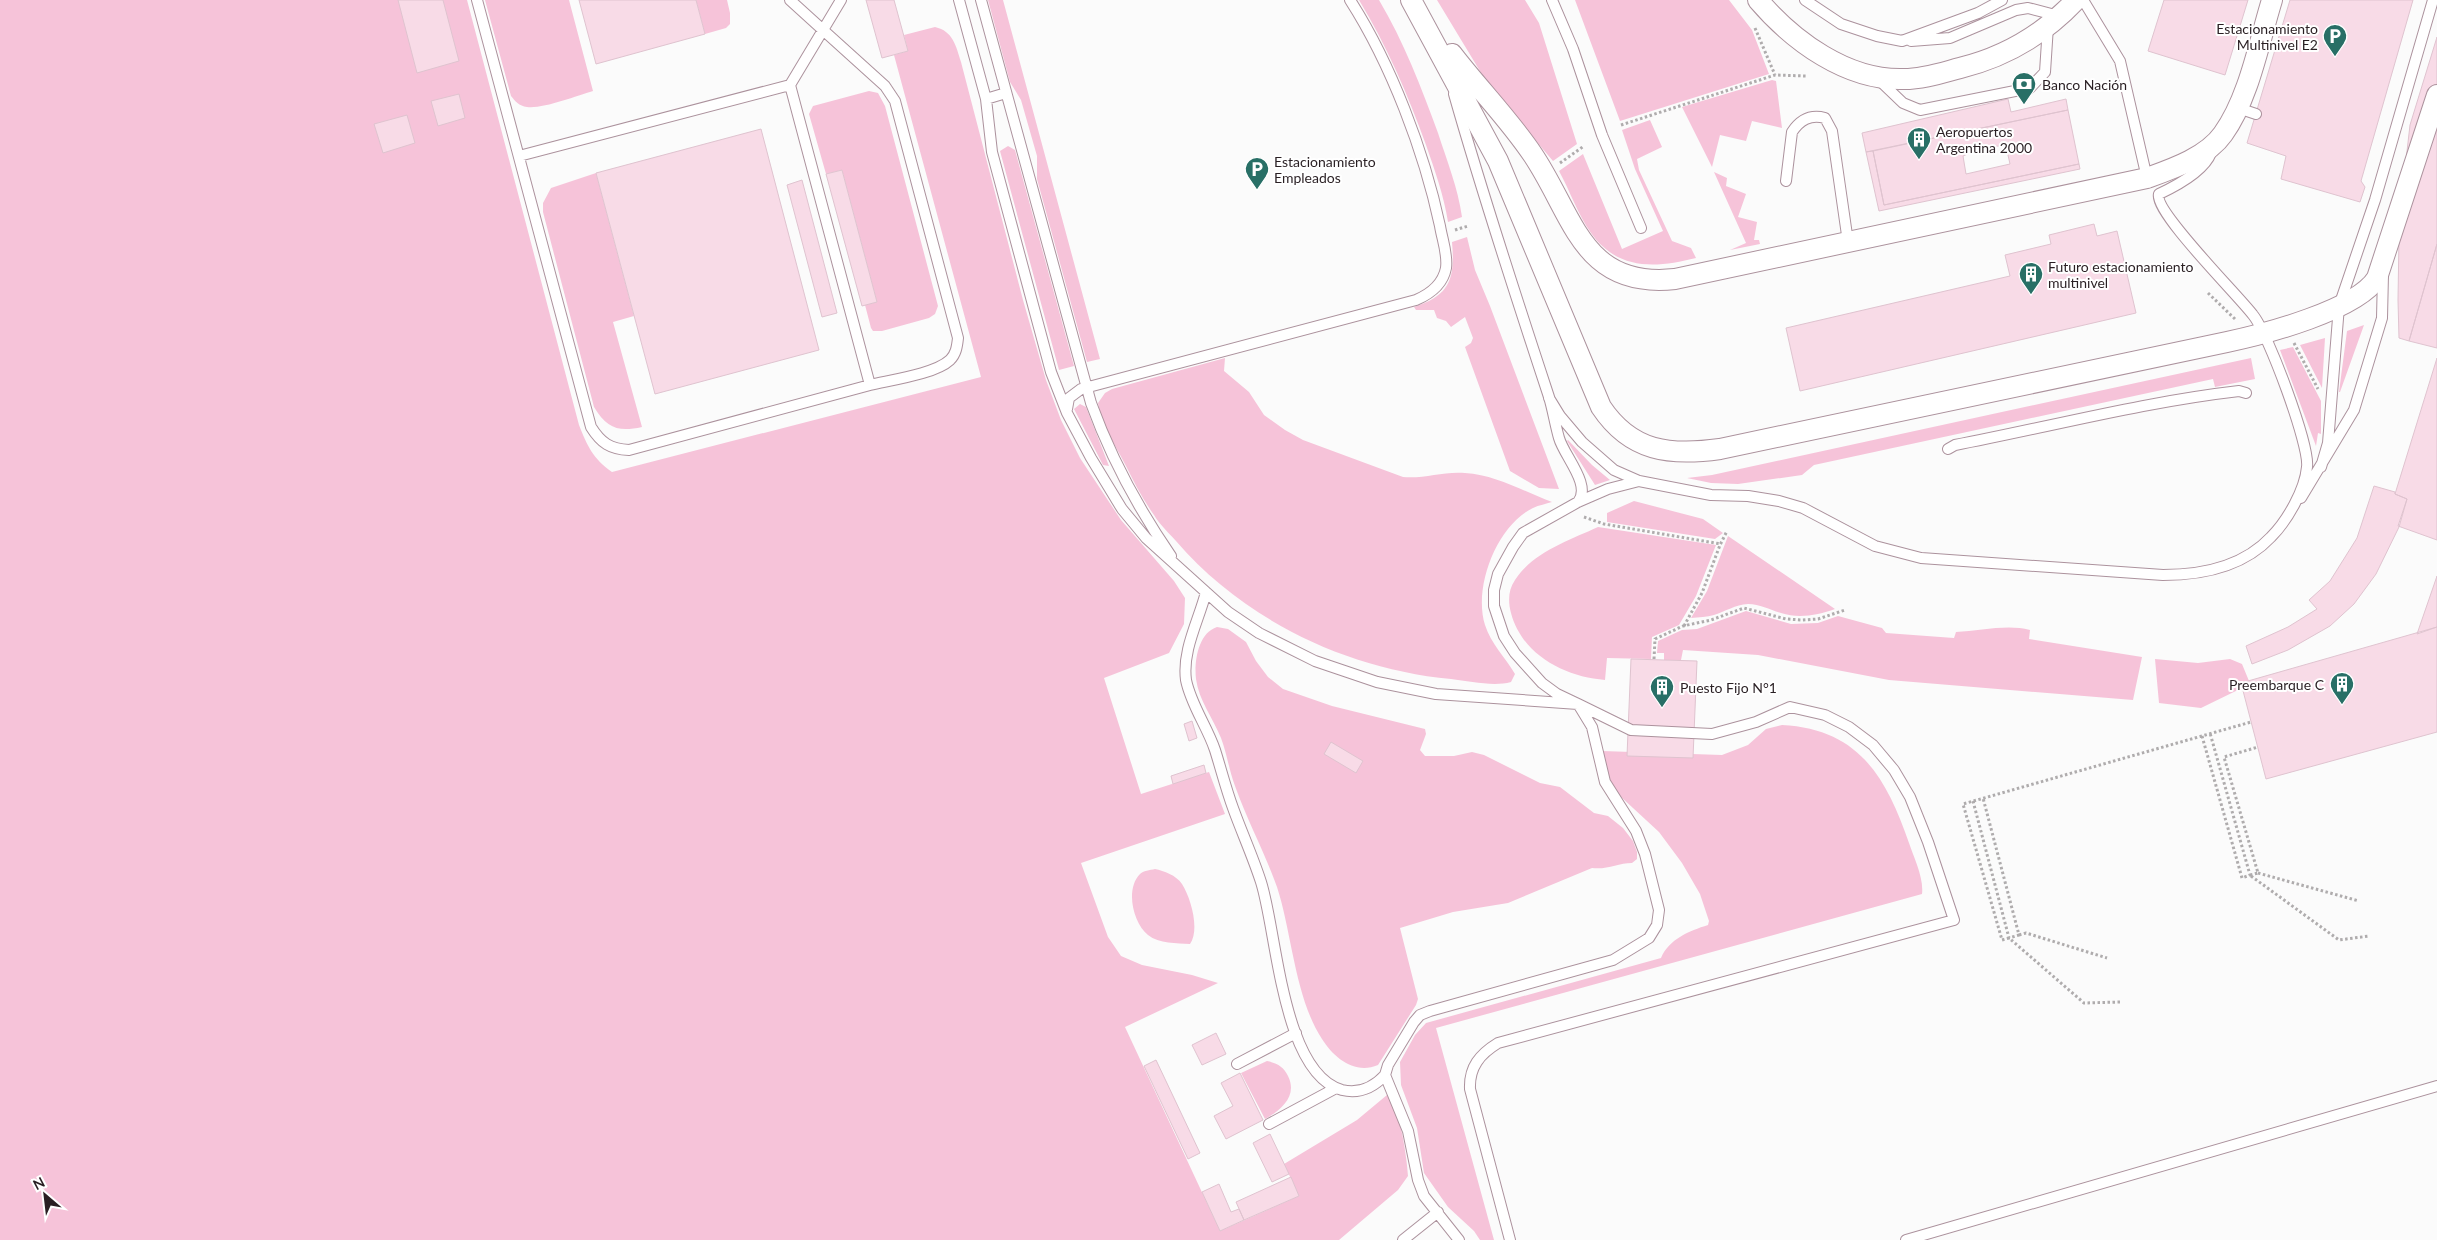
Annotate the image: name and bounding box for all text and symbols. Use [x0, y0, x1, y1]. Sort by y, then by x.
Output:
place label: Estacionamiento Multinivel E2 [2216, 20, 2318, 53]
parking icon: Estacionamiento Multinivel E2 [2322, 23, 2348, 57]
bank icon: Banco Nación [2011, 71, 2037, 105]
place label: Banco Nación [2042, 76, 2127, 93]
place label: Aeropuertos Argentina 2000 [1936, 123, 2032, 156]
building icon: Aeropuertos Argentina 2000 [1906, 126, 1932, 160]
place label: Estacionamiento Empleados [1274, 153, 1376, 186]
parking icon: Estacionamiento Empleados [1244, 156, 1270, 190]
place label: Futuro estacionamiento multinivel [2048, 258, 2194, 291]
building icon: Futuro estacionamiento multinivel [2018, 261, 2044, 295]
building icon: Preembarque C [2329, 671, 2355, 705]
building icon: Puesto Fijo N°1 [1649, 674, 1675, 708]
place label: Preembarque C [2229, 676, 2325, 693]
place label: Puesto Fijo N°1 [1680, 679, 1777, 696]
north arrow [20, 1170, 70, 1220]
text: N [30, 1173, 47, 1193]

